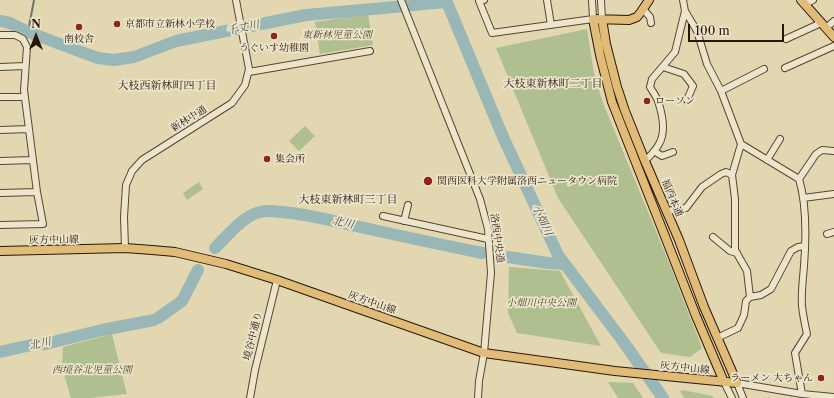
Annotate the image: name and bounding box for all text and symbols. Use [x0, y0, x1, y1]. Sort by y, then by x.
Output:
north arrow [16, 16, 56, 56]
scale bar [690, 16, 786, 42]
text: N [31, 17, 41, 31]
place label: 京都市立新林小学校 [125, 18, 215, 30]
water label: 千丈川 [225, 18, 261, 38]
marker: 京都市立新林小学校 [112, 19, 122, 29]
marker: 南校舎 [74, 22, 84, 32]
text: 100 m [695, 23, 730, 38]
park label: 東新林児童公園 [302, 29, 372, 41]
marker: うぐいす幼稚園 [269, 31, 279, 41]
place label: 南校舎 [64, 33, 94, 45]
place label: うぐいす幼稚園 [239, 42, 309, 54]
district label: 大枝東新林町二丁目 [504, 77, 602, 91]
district label: 大枝西新林町四丁目 [118, 79, 216, 93]
place label: ローソン [655, 95, 695, 107]
marker: ローソン [642, 96, 652, 106]
street label: 新林中通 [169, 103, 209, 135]
place label: 集会所 [275, 153, 305, 165]
marker: 集会所 [262, 154, 272, 164]
marker: 関西医科大学附属洛西ニュータウン病院 [422, 175, 434, 187]
place label: 関西医科大学附属洛西ニュータウン病院 [437, 175, 617, 187]
street label: 福西本通 [659, 177, 685, 219]
district label: 大枝東新林町三丁目 [299, 193, 397, 207]
water label: 小畑川 [529, 202, 555, 238]
street label: 洛西中央通 [488, 212, 506, 264]
water label: 北川 [331, 214, 355, 232]
street label: 灰方中山線 [29, 234, 79, 246]
street label: 灰方中山線 [346, 289, 398, 317]
park label: 小畑川中央公園 [506, 297, 576, 309]
street label: 境谷中通り [241, 310, 265, 362]
water label: 北川 [28, 335, 52, 353]
street label: 灰方中山線 [660, 359, 710, 377]
park label: 西境谷北児童公園 [52, 364, 132, 376]
place label: ラーメン 大ちゃん [730, 372, 813, 384]
marker: ラーメン 大ちゃん [816, 373, 826, 383]

